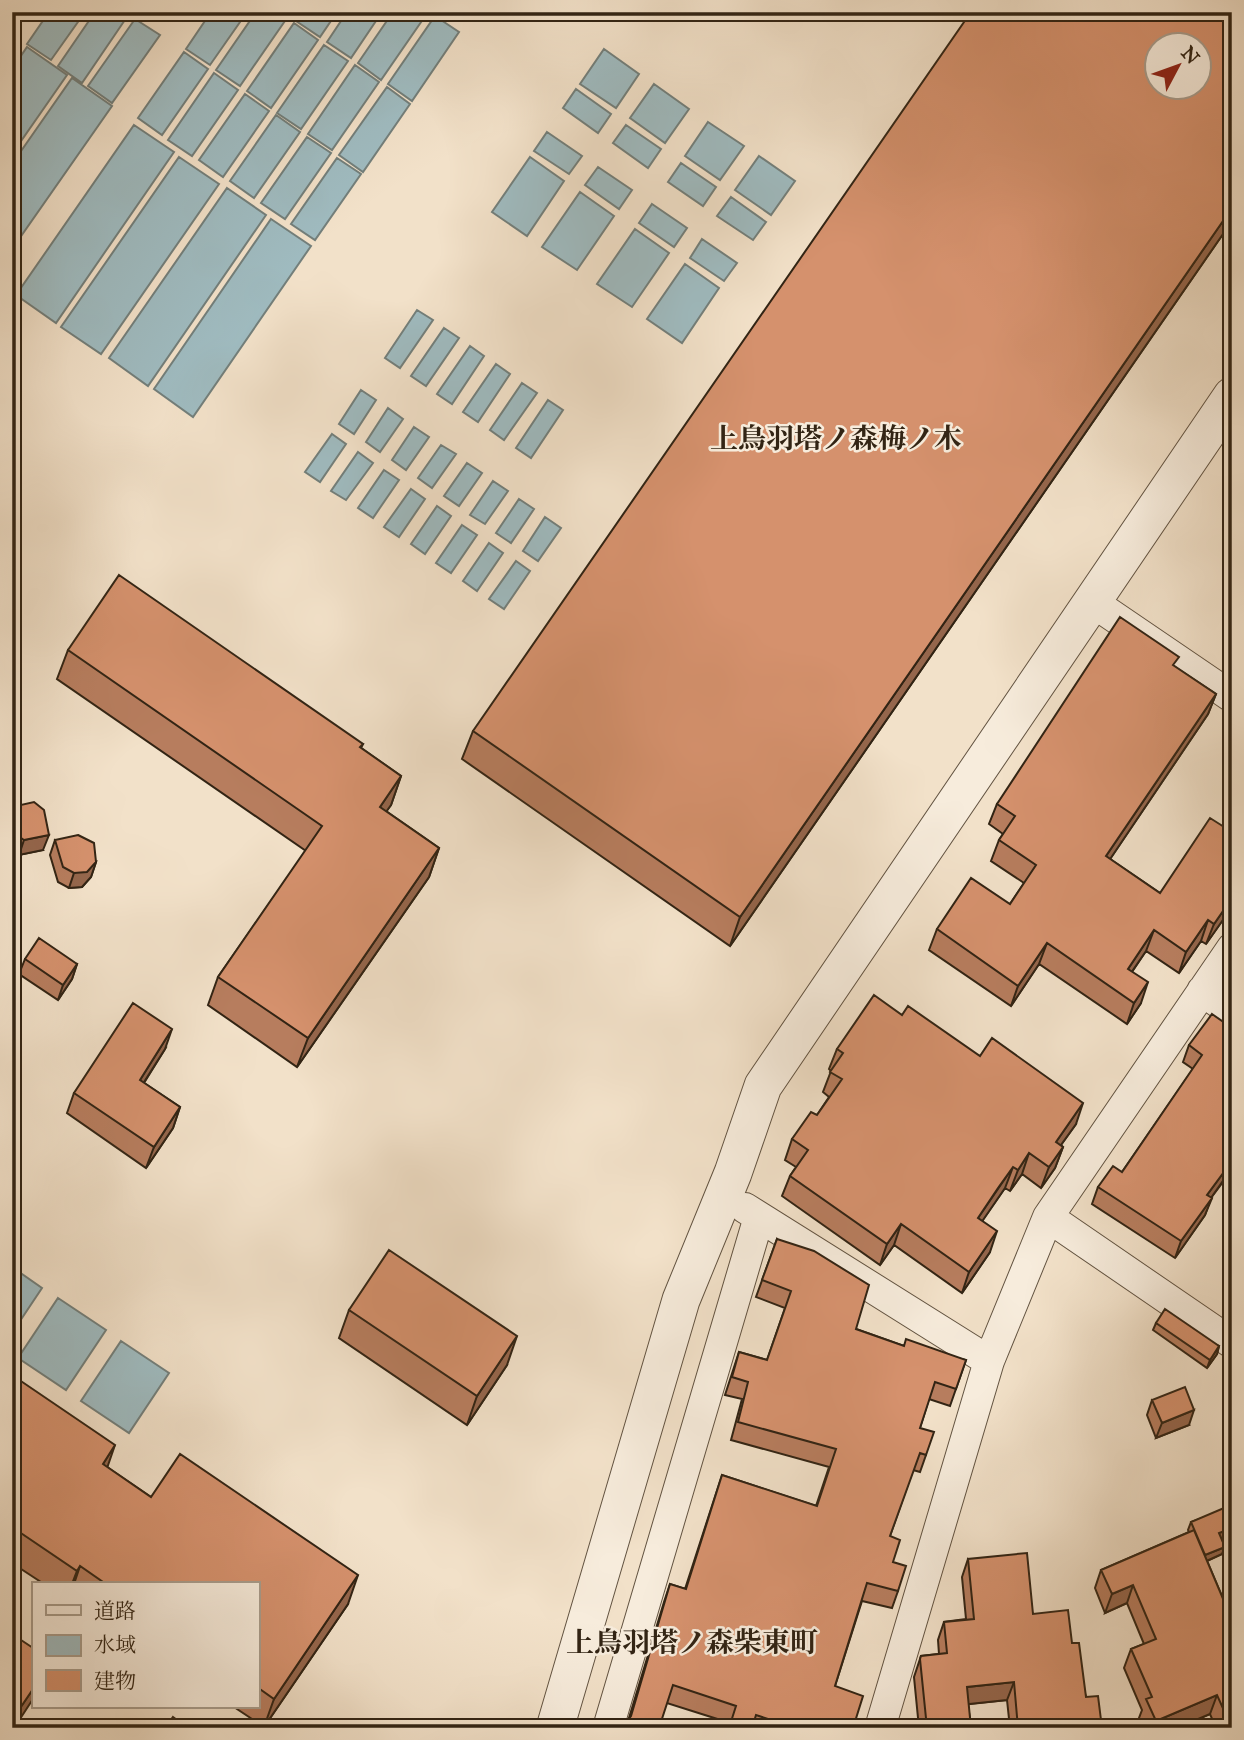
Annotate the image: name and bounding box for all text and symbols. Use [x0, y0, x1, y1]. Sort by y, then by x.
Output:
north arrow [1142, 32, 1212, 102]
text: N [1176, 42, 1204, 69]
district label: 上鳥羽塔ノ森梅ノ木 [710, 421, 962, 456]
legend [32, 1582, 259, 1708]
text: 道路 [94, 1598, 136, 1624]
district label: 上鳥羽塔ノ森柴東町 [566, 1625, 818, 1660]
text: 水域 [94, 1632, 136, 1658]
text: 建物 [94, 1668, 136, 1694]

